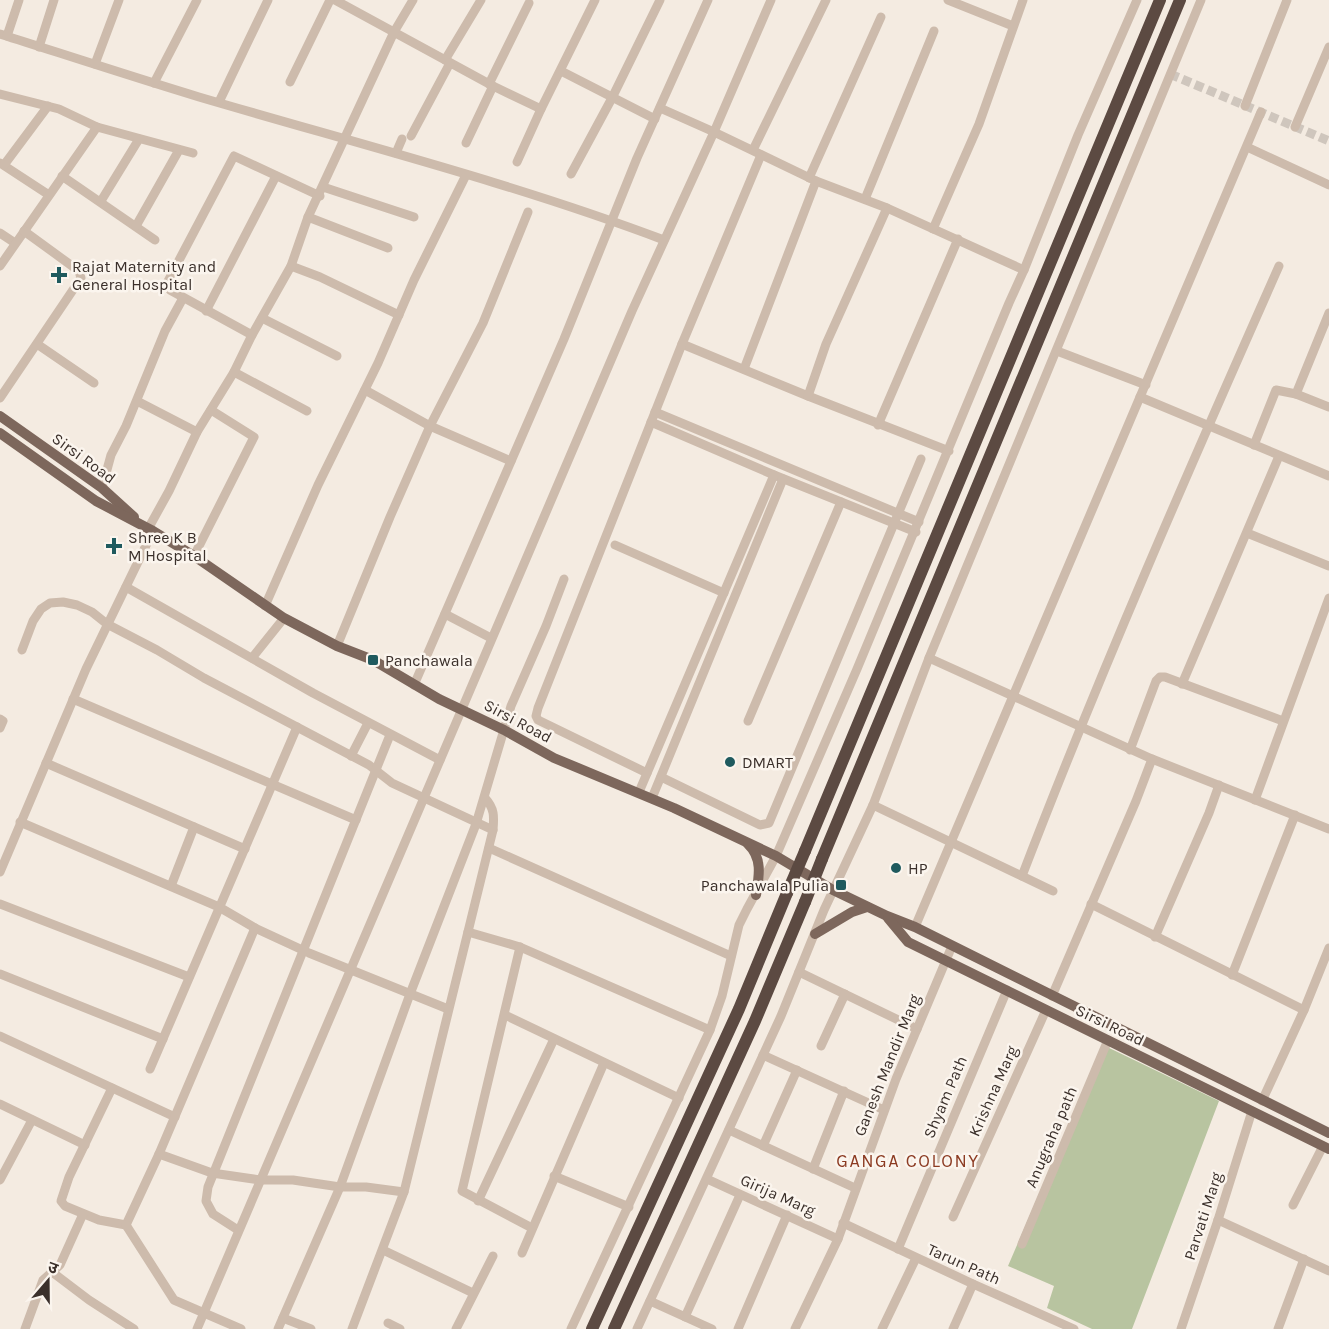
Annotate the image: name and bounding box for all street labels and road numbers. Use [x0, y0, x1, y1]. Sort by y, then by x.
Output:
street label: Sirsi Road [48, 429, 120, 487]
street label: Sirsi Road [481, 695, 555, 747]
street label: Ganesh Mandir Marg [850, 991, 924, 1139]
street label: Sirsi Road [1073, 1000, 1147, 1050]
street label: Krishna Marg [964, 1043, 1022, 1139]
street label: Shyam Path [919, 1053, 971, 1141]
street label: Anugraha path [1021, 1083, 1081, 1191]
street label: Parvati Marg [1180, 1169, 1226, 1263]
street label: Girija Marg [738, 1170, 818, 1220]
street label: Tarun Path [925, 1240, 1003, 1288]

